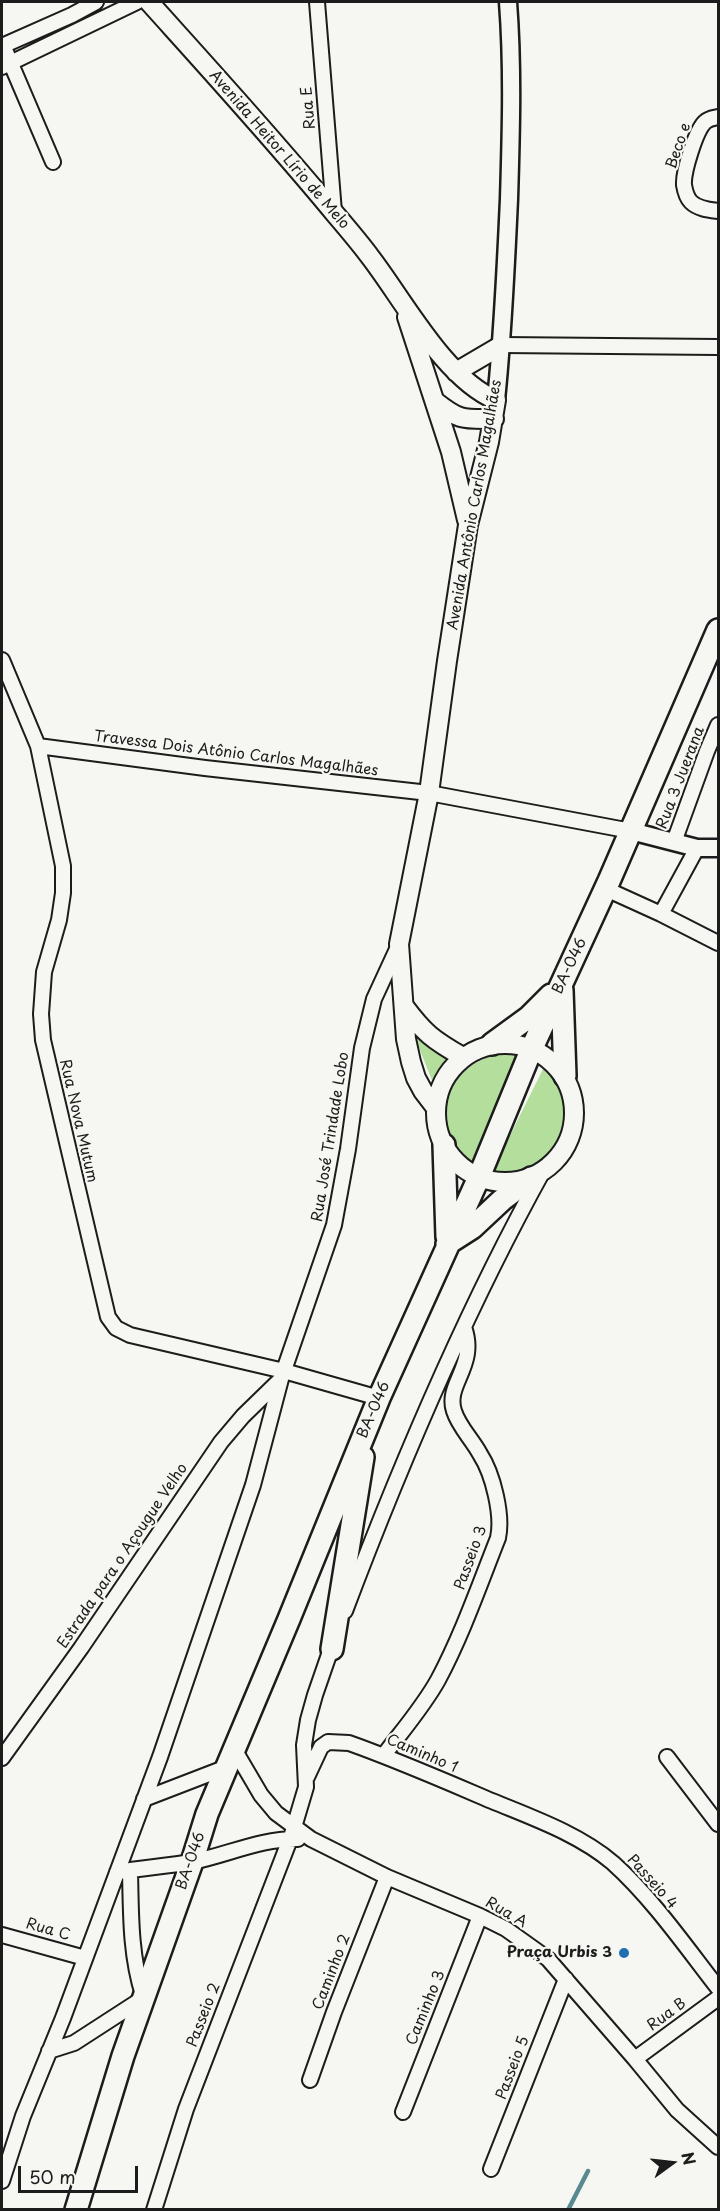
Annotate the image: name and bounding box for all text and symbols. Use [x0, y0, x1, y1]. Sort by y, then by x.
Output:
street label: Avenida Heitor Lírio de Melo [205, 67, 353, 233]
street label: Rua E [298, 86, 320, 130]
street label: Beco e [663, 121, 695, 171]
street label: Avenida Antônio Carlos Magalhães [444, 379, 506, 631]
street label: Rua 3 Juerana [653, 724, 709, 832]
street label: Travessa Dois Atônio Carlos Magalhães [93, 728, 379, 780]
street label: BA-046 [549, 935, 591, 997]
street label: Rua José Trindade Lobo [309, 1051, 353, 1223]
street label: Rua Nova Mutum [55, 1058, 101, 1184]
street label: BA-046 [354, 1379, 394, 1441]
street label: Estrada para o Açougue Velho [54, 1460, 192, 1652]
street label: Passeio 3 [451, 1524, 491, 1592]
street label: Caminho 1 [384, 1731, 460, 1777]
street label: BA-046 [173, 1830, 209, 1892]
street label: Passeio 4 [623, 1851, 681, 1913]
street label: Rua A [482, 1894, 530, 1932]
street label: Rua C [24, 1915, 72, 1945]
street label: Caminho 2 [309, 1932, 355, 2012]
place label: Praça Urbis 3 [507, 1944, 612, 1962]
marker: Praça Urbis 3 [617, 1946, 631, 1960]
street label: Caminho 3 [403, 1968, 449, 2048]
street label: Passeio 2 [184, 1980, 224, 2050]
street label: Rua B [644, 1995, 690, 2035]
street label: Passeio 5 [493, 2034, 533, 2102]
north arrow [642, 2133, 702, 2193]
text: N [676, 2149, 703, 2168]
scale bar [21, 2154, 141, 2192]
text: 50 m [29, 2163, 76, 2190]

